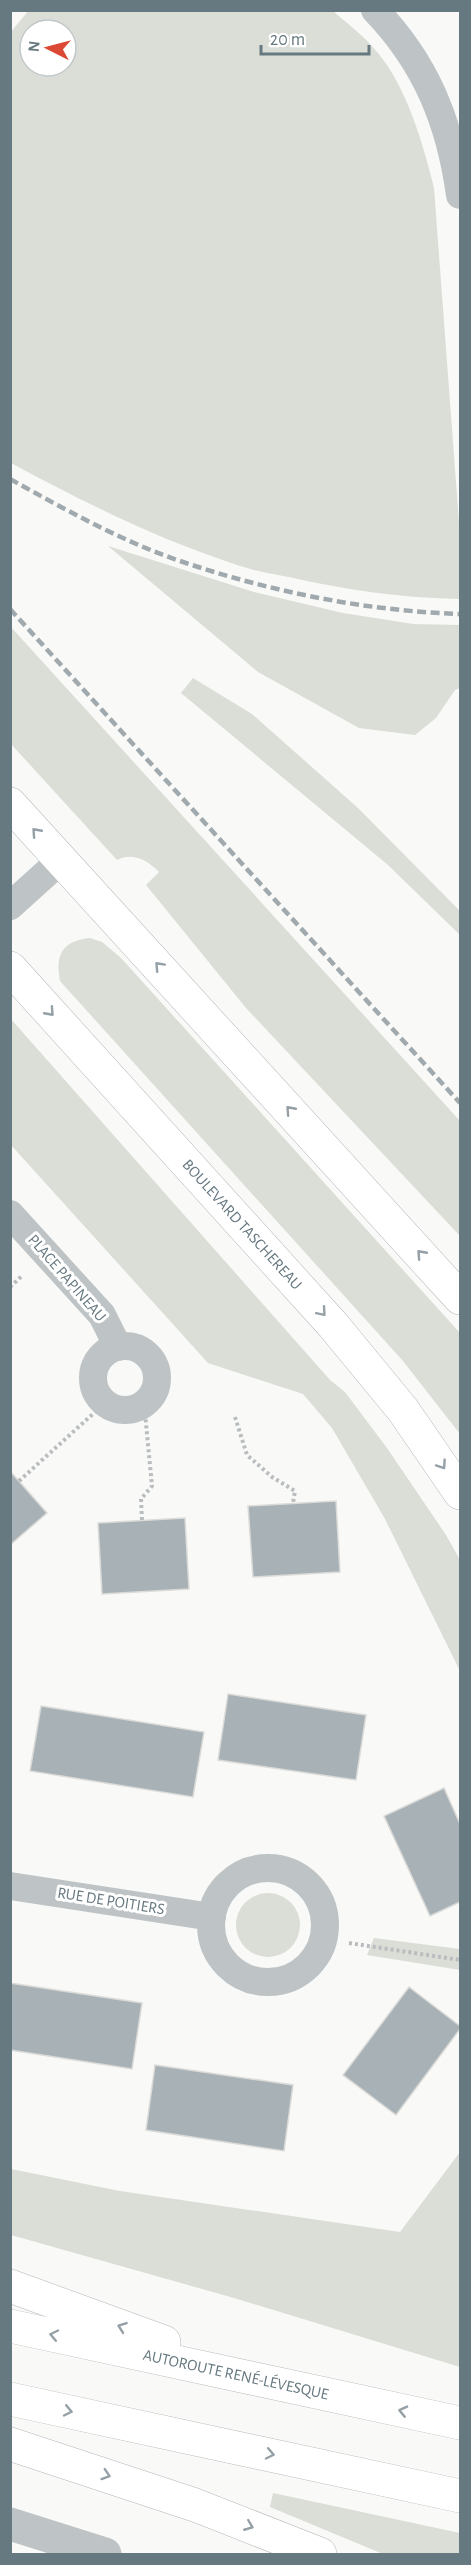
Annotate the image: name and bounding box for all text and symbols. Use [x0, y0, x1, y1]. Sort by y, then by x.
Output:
north arrow [18, 18, 78, 78]
scale bar [261, 18, 369, 56]
text: 20 m [270, 31, 305, 49]
text: N [26, 40, 43, 53]
one-way arrow [32, 828, 43, 839]
one-way arrow [155, 962, 166, 973]
one-way arrow [43, 1005, 54, 1016]
one-way arrow [286, 1106, 297, 1117]
street label: BOULEVARD TASCHEREAU [179, 1156, 305, 1293]
street label: PLACE PAPINEAU [25, 1231, 109, 1325]
one-way arrow [417, 1251, 428, 1261]
one-way arrow [315, 1305, 326, 1316]
one-way arrow [435, 1458, 446, 1469]
street label: RUE DE POITIERS [56, 1885, 166, 1917]
one-way arrow [117, 2321, 128, 2334]
one-way arrow [50, 2330, 60, 2343]
street label: AUTOROUTE RENÉ-LÉVESQUE [142, 2347, 330, 2403]
one-way arrow [63, 2404, 73, 2417]
one-way arrow [399, 2405, 409, 2418]
one-way arrow [265, 2447, 275, 2460]
one-way arrow [100, 2468, 111, 2481]
one-way arrow [243, 2519, 254, 2531]

